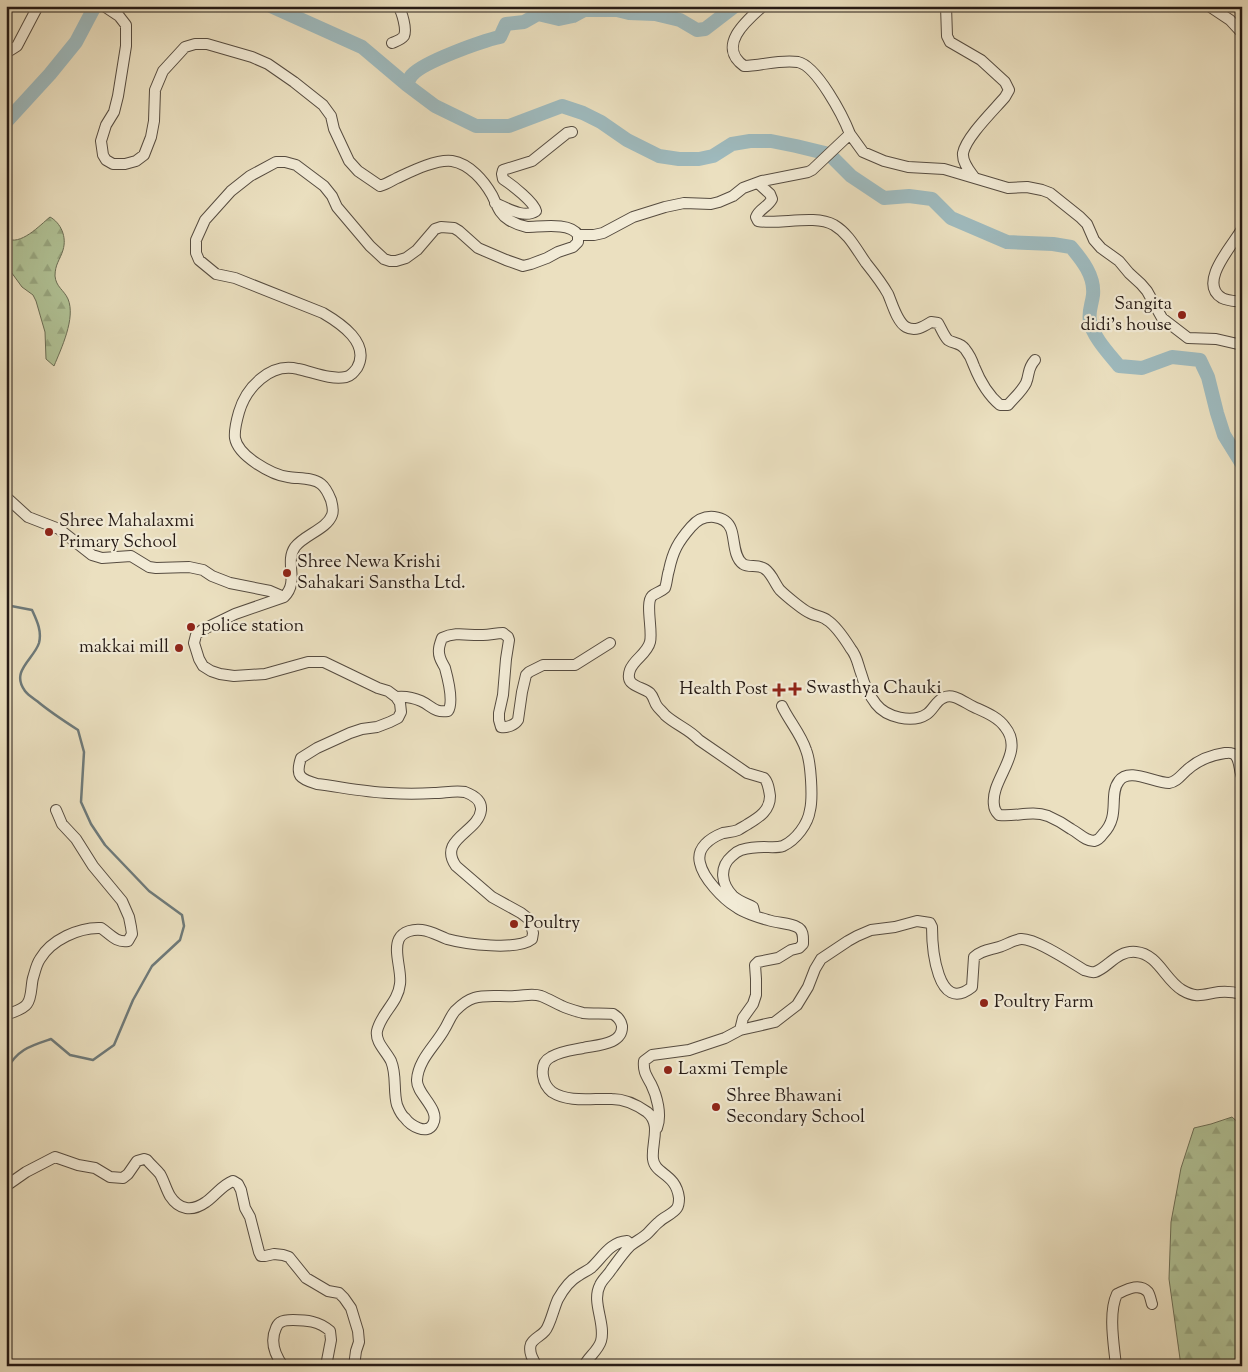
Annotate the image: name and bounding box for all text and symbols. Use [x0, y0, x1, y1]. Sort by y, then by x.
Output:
place label: Sangita didi's house [1080, 292, 1172, 339]
marker: Sangita didi's house [1176, 309, 1188, 321]
place label: Shree Mahalaxmi Primary School [59, 509, 194, 556]
marker: Shree Mahalaxmi Primary School [43, 526, 55, 538]
place label: Shree Newa Krishi Sahakari Sanstha Ltd. [297, 550, 466, 597]
marker: Shree Newa Krishi Sahakari Sanstha Ltd. [281, 567, 293, 579]
place label: police station [201, 614, 305, 640]
marker: police station [185, 621, 197, 633]
place label: makkai mill [79, 635, 169, 661]
marker: makkai mill [173, 642, 185, 654]
place label: Swasthya Chauki [806, 676, 942, 702]
place label: Health Post [679, 677, 768, 703]
marker: Swasthya Chauki [788, 682, 802, 696]
marker: Health Post [772, 683, 786, 697]
place label: Poultry [524, 911, 580, 937]
marker: Poultry [508, 918, 520, 930]
place label: Poultry Farm [994, 990, 1094, 1016]
marker: Poultry Farm [978, 997, 990, 1009]
place label: Laxmi Temple [678, 1057, 788, 1083]
marker: Laxmi Temple [662, 1064, 674, 1076]
place label: Shree Bhawani Secondary School [726, 1084, 865, 1131]
marker: Shree Bhawani Secondary School [710, 1101, 722, 1113]

